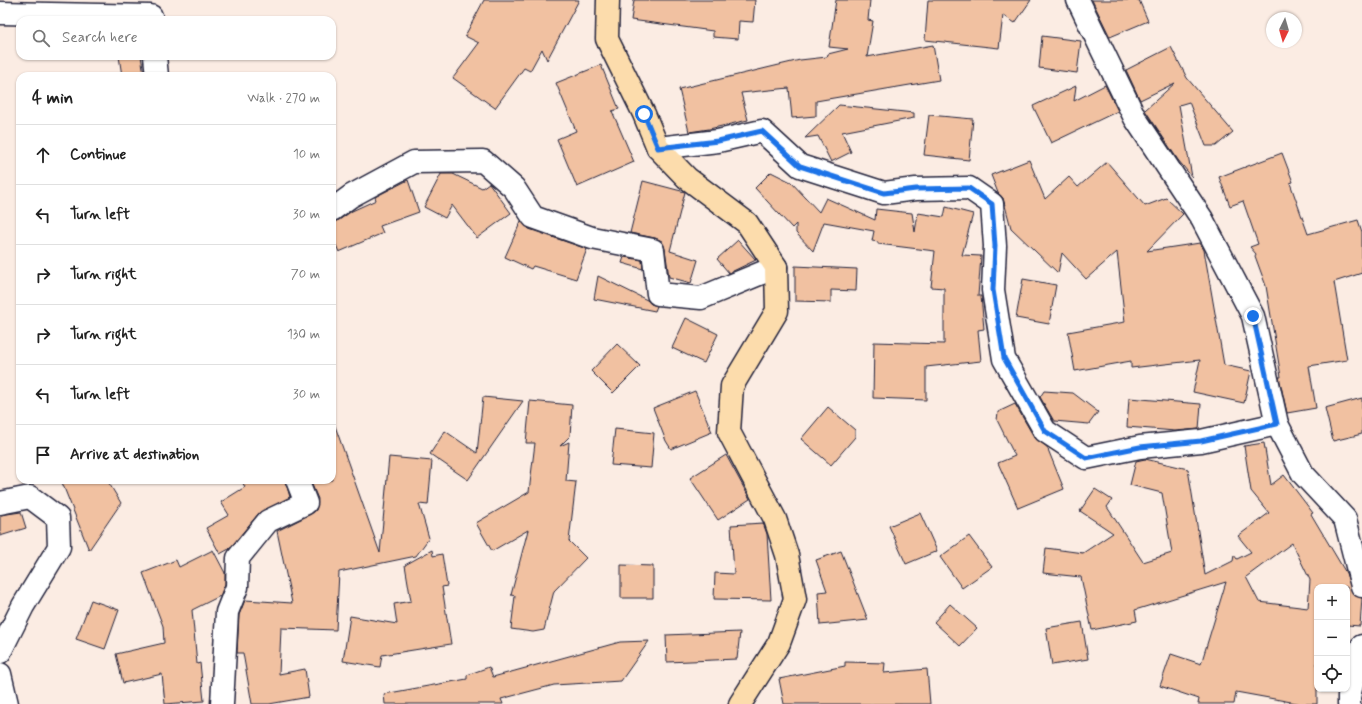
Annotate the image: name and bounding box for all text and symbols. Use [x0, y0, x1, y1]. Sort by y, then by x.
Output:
north arrow [1266, 12, 1302, 48]
search box [16, 16, 336, 60]
icon: search [30, 27, 52, 49]
text: Search here [62, 28, 138, 48]
text: 4 min [32, 87, 73, 109]
text: Walk · 270 m [247, 90, 320, 107]
route start [635, 105, 653, 123]
icon: ahead [32, 144, 54, 166]
text: Continue [70, 145, 126, 165]
text: 10 m [293, 146, 320, 163]
icon: left [32, 204, 54, 226]
text: Turn left [70, 205, 130, 225]
text: 30 m [293, 206, 320, 223]
icon: right [32, 264, 54, 286]
text: Turn right [70, 265, 137, 285]
text: 70 m [291, 266, 320, 283]
route end [1244, 307, 1262, 325]
icon: right [32, 324, 54, 346]
text: Turn right [70, 325, 137, 345]
text: 130 m [287, 326, 320, 343]
icon: left [32, 384, 54, 406]
text: Turn left [70, 385, 130, 405]
text: 30 m [293, 386, 320, 403]
icon: arrive [32, 444, 54, 466]
text: Arrive at destination [70, 445, 199, 465]
map controls [1314, 584, 1350, 692]
button: + [1314, 584, 1350, 620]
button: − [1314, 620, 1350, 656]
button: locate [1314, 656, 1350, 692]

